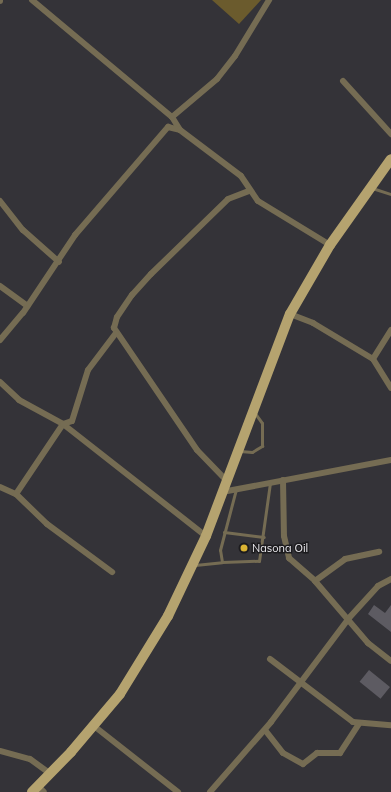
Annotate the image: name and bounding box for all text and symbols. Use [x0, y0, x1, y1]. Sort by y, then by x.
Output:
place label: Nasona Oil [252, 541, 308, 555]
marker: Nasona Oil [239, 543, 249, 553]

